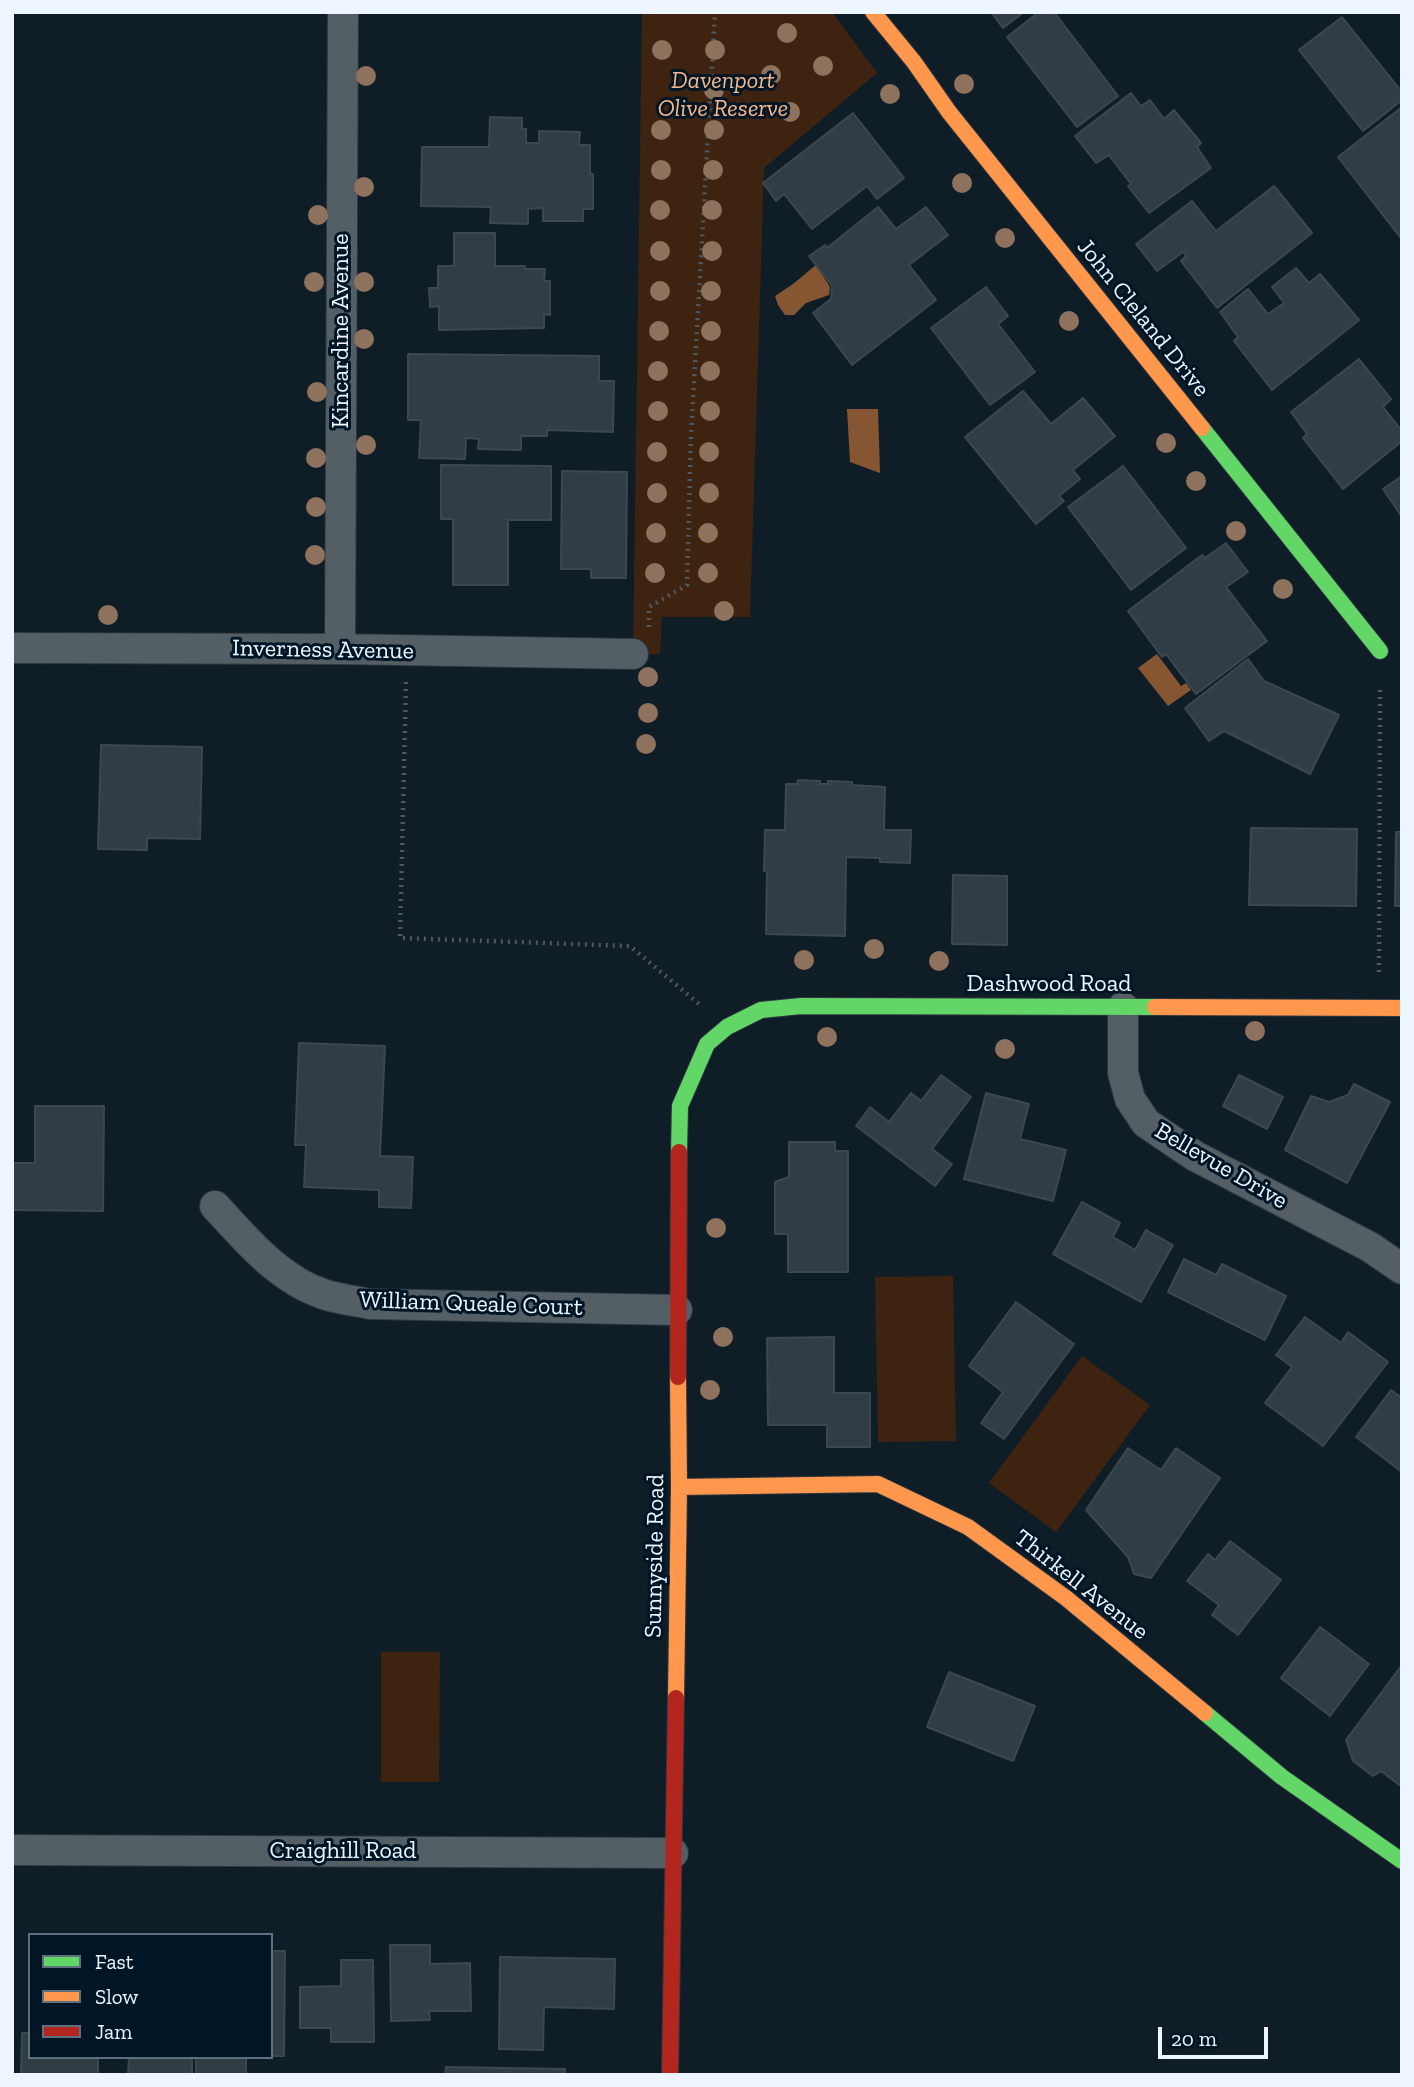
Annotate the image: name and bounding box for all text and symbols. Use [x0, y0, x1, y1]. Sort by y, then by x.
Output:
park label: Davenport Olive Reserve [658, 67, 788, 123]
street label: Kincardine Avenue [327, 233, 355, 429]
street label: John Cleland Drive [1070, 233, 1216, 403]
street label: Inverness Avenue [232, 634, 414, 666]
street label: Dashwood Road [967, 970, 1131, 998]
street label: Bellevue Drive [1150, 1116, 1292, 1216]
street label: William Queale Court [359, 1286, 583, 1322]
street label: Sunnyside Road [639, 1474, 671, 1638]
street label: Thirkell Avenue [1008, 1524, 1154, 1646]
street label: Craighill Road [269, 1837, 417, 1865]
legend [28, 1933, 273, 2059]
text: Fast [95, 1949, 134, 1974]
text: Slow [95, 1984, 138, 2009]
scale bar [1162, 2014, 1272, 2058]
text: Jam [95, 2019, 132, 2044]
text: 20 m [1171, 2026, 1217, 2051]

